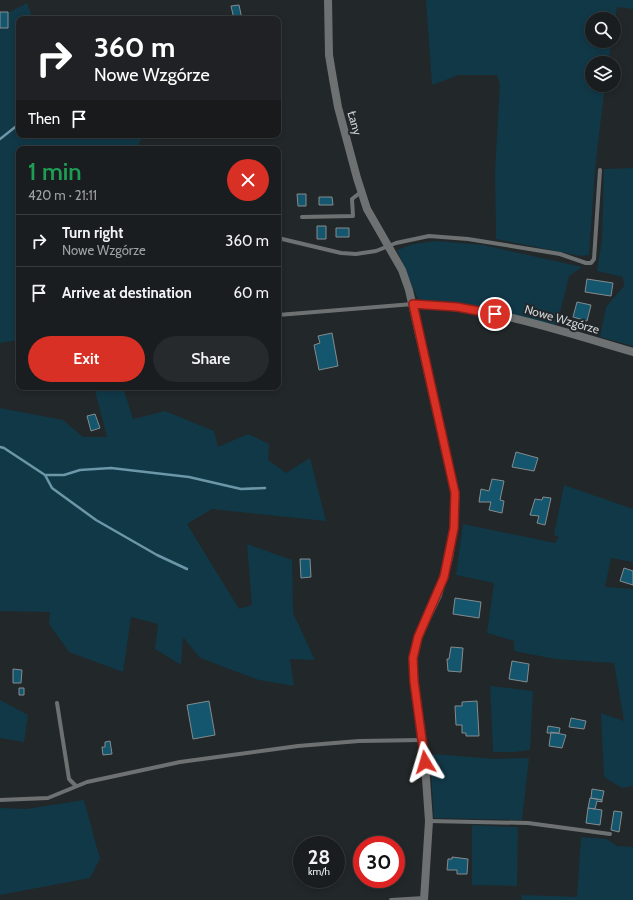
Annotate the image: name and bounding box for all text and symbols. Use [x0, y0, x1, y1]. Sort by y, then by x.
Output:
map controls [585, 12, 621, 92]
button: search [585, 12, 621, 48]
text: 360 m [94, 30, 175, 64]
icon: right [28, 32, 80, 84]
button: layers [585, 56, 621, 92]
text: Nowe Wzgórze [94, 64, 210, 86]
icon: arrive [68, 108, 90, 130]
street label: Łany [344, 109, 366, 137]
text: Then [28, 110, 60, 128]
text: 1 min [28, 157, 82, 186]
button: close [227, 159, 269, 201]
text: 420 m · 21:11 [28, 187, 97, 203]
text: Turn right [62, 224, 123, 242]
icon: right [28, 230, 50, 252]
text: 360 m [225, 232, 269, 250]
text: Nowe Wzgórze [62, 242, 146, 258]
icon: arrive [28, 282, 50, 304]
text: Arrive at destination [62, 284, 192, 302]
text: 60 m [233, 284, 269, 302]
pin [478, 297, 512, 331]
street label: Nowe Wzgórze [523, 301, 601, 337]
icon: arrive [484, 303, 506, 325]
button: Exit [28, 336, 145, 382]
button: Share [153, 336, 269, 382]
position arrow [404, 741, 446, 783]
speed limit sign: 30 [353, 836, 405, 888]
text: 28 [308, 845, 330, 869]
text: km/h [308, 865, 330, 878]

